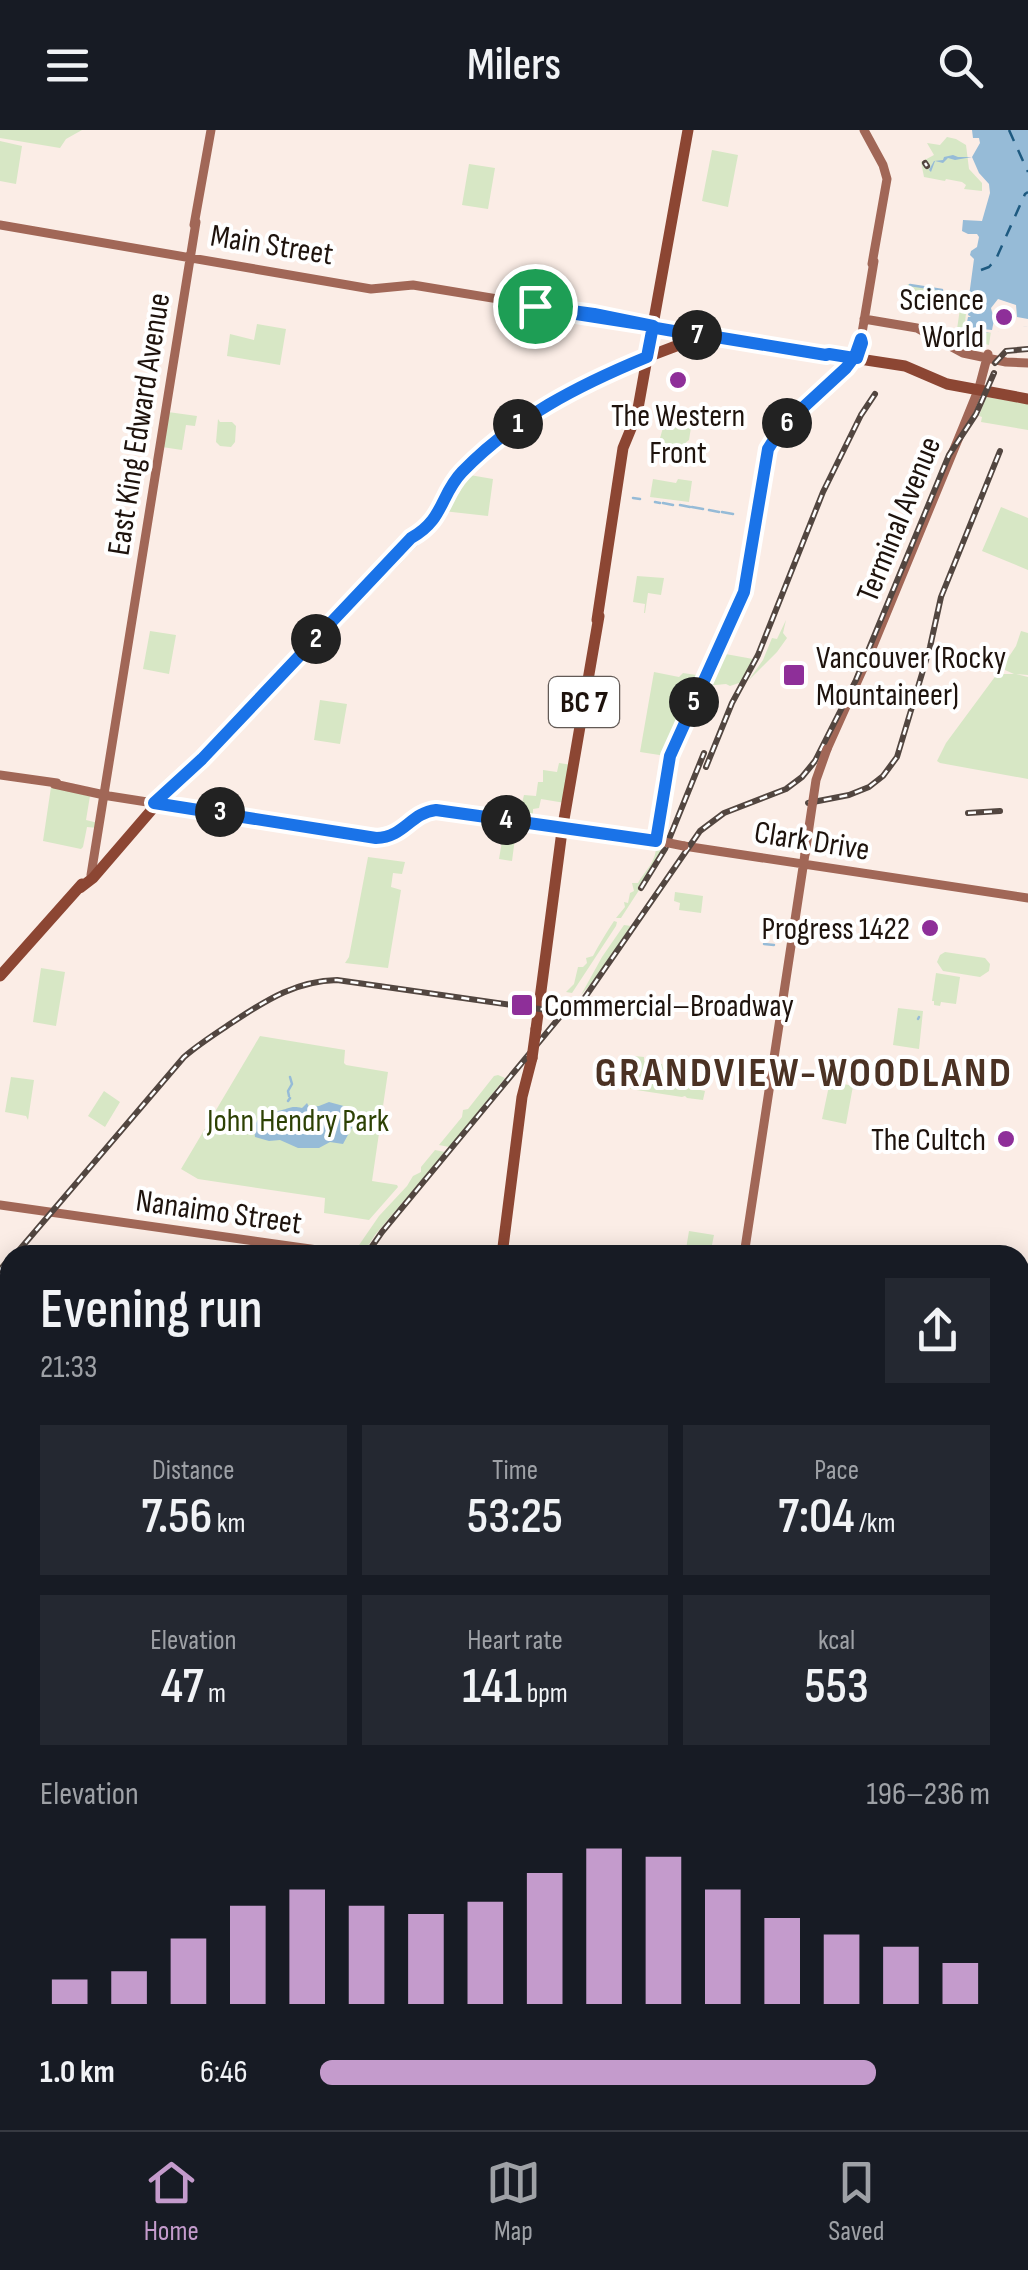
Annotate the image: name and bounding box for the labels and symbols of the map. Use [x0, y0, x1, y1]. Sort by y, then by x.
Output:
street label: Main Street [208, 217, 336, 274]
pin [493, 264, 578, 349]
place label: Science World [899, 281, 984, 357]
street label: East King Edward Avenue [99, 290, 179, 558]
marker: Science World [993, 306, 1015, 328]
pin: 7 [672, 310, 722, 360]
marker: The Western Front [667, 369, 689, 391]
place label: The Western Front [611, 397, 745, 473]
pin: 6 [762, 398, 812, 448]
pin: 1 [493, 399, 543, 449]
street label: Terminal Avenue [849, 431, 950, 608]
pin: 2 [291, 614, 341, 664]
place label: Vancouver (Rocky Mountaineer) [816, 639, 1006, 715]
marker: Vancouver (Rocky Mountaineer) [781, 662, 807, 688]
road number: BC 7 [549, 677, 619, 727]
pin: 5 [669, 677, 719, 727]
pin: 3 [195, 787, 245, 837]
pin: 4 [481, 795, 531, 845]
street label: Clark Drive [751, 813, 872, 870]
place label: Progress 1422 [761, 910, 910, 949]
marker: Progress 1422 [919, 917, 941, 939]
place label: Commercial–Broadway [544, 987, 794, 1026]
marker: Commercial–Broadway [509, 992, 535, 1018]
district label: GRANDVIEW-WOODLAND [595, 1048, 1013, 1099]
park label: John Hendry Park [206, 1102, 389, 1141]
place label: The Cultch [871, 1121, 986, 1160]
marker: The Cultch [995, 1128, 1017, 1150]
street label: Nanaimo Street [133, 1182, 304, 1243]

